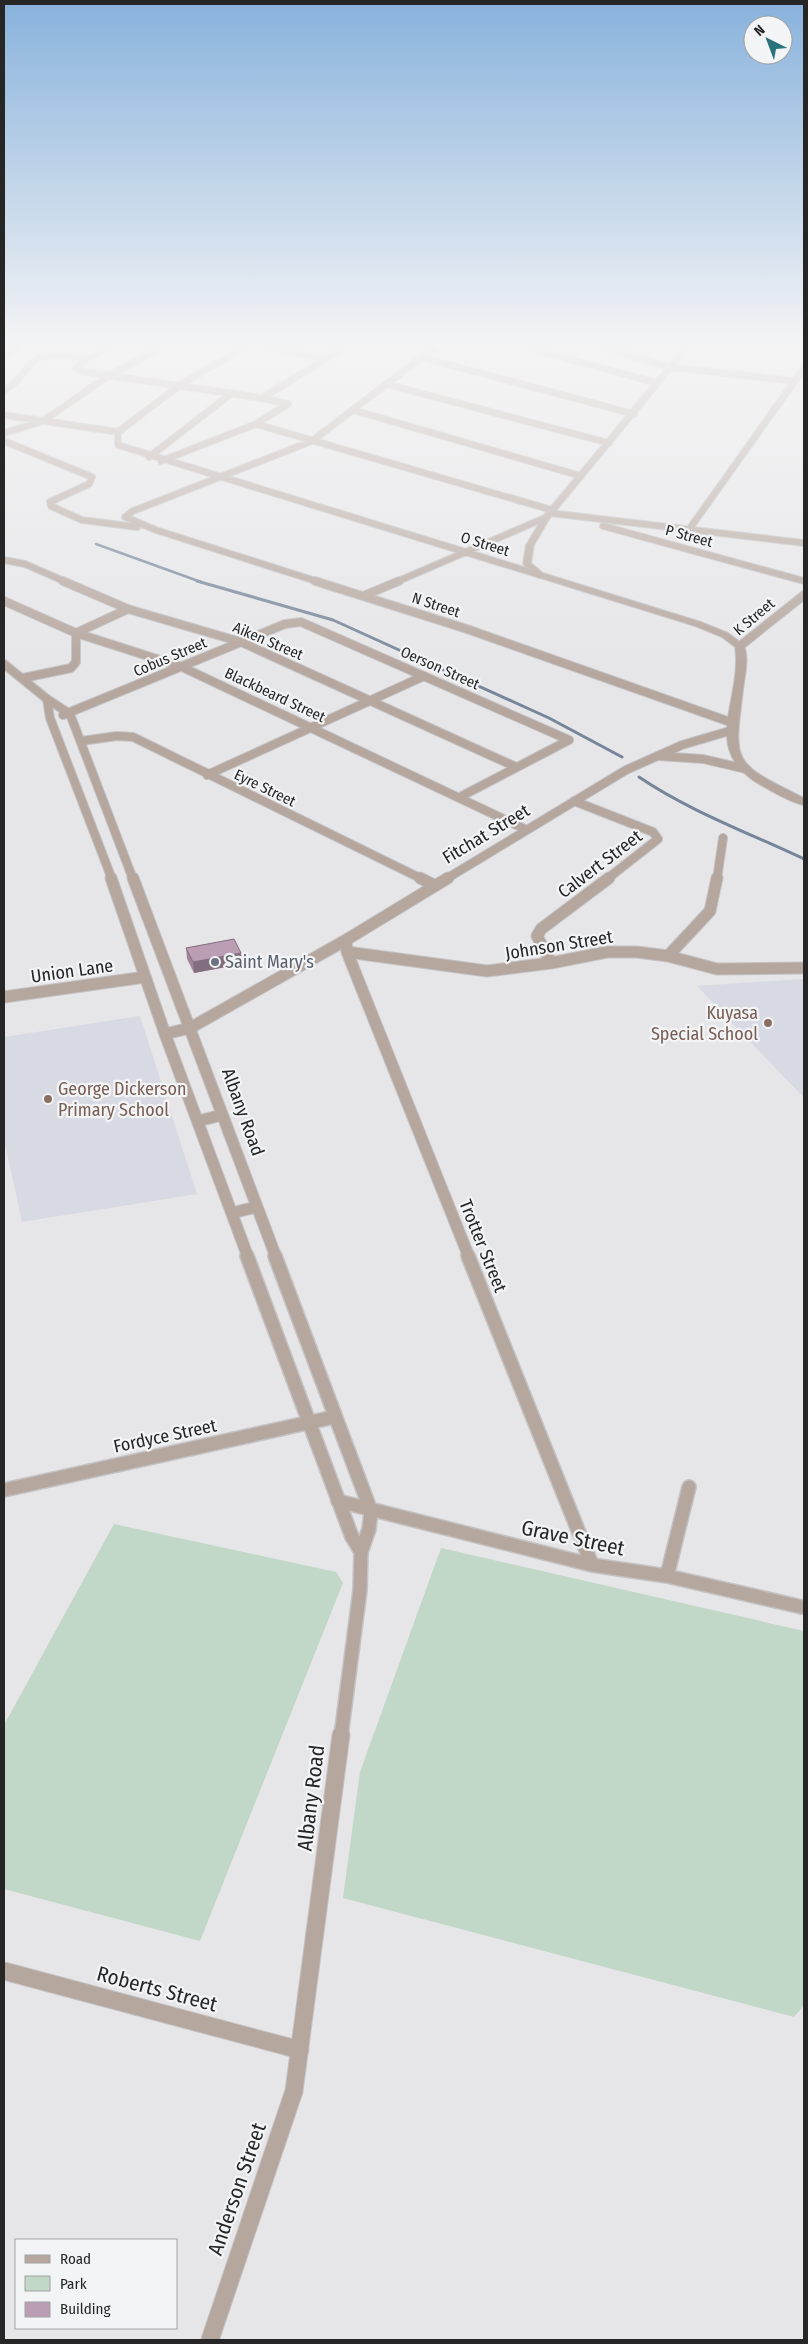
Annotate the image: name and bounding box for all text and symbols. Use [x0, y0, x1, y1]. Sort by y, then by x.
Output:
north arrow [743, 15, 793, 65]
text: N [751, 22, 768, 40]
street label: P Street [663, 521, 715, 551]
street label: O Street [459, 528, 512, 560]
street label: N Street [410, 589, 462, 621]
street label: K Street [730, 595, 778, 639]
street label: Aiken Street [230, 618, 306, 664]
street label: Cobus Street [131, 633, 209, 680]
street label: Oerson Street [398, 643, 482, 693]
street label: Blackbeard Street [222, 664, 328, 726]
street label: Eyre Street [231, 765, 299, 811]
street label: Fitchat Street [438, 799, 534, 869]
street label: Calvert Street [554, 825, 647, 903]
street label: Johnson Street [504, 926, 614, 964]
place label: Saint Mary's [225, 951, 314, 973]
street label: Union Lane [29, 954, 115, 988]
marker: Saint Mary's [209, 956, 221, 968]
place label: Kuyasa Special School [651, 1002, 758, 1045]
marker: Kuyasa Special School [762, 1017, 774, 1029]
street label: Albany Road [217, 1065, 269, 1159]
place label: George Dickerson Primary School [58, 1078, 186, 1121]
marker: George Dickerson Primary School [42, 1093, 54, 1105]
street label: Trotter Street [454, 1196, 512, 1296]
street label: Fordyce Street [111, 1414, 219, 1458]
street label: Grave Street [519, 1514, 627, 1562]
street label: Albany Road [292, 1744, 330, 1852]
street label: Roberts Street [94, 1960, 220, 2018]
street label: Anderson Street [202, 2119, 272, 2259]
legend [15, 2239, 178, 2329]
text: Road [60, 2250, 91, 2268]
text: Park [60, 2275, 87, 2293]
text: Building [60, 2300, 111, 2318]

